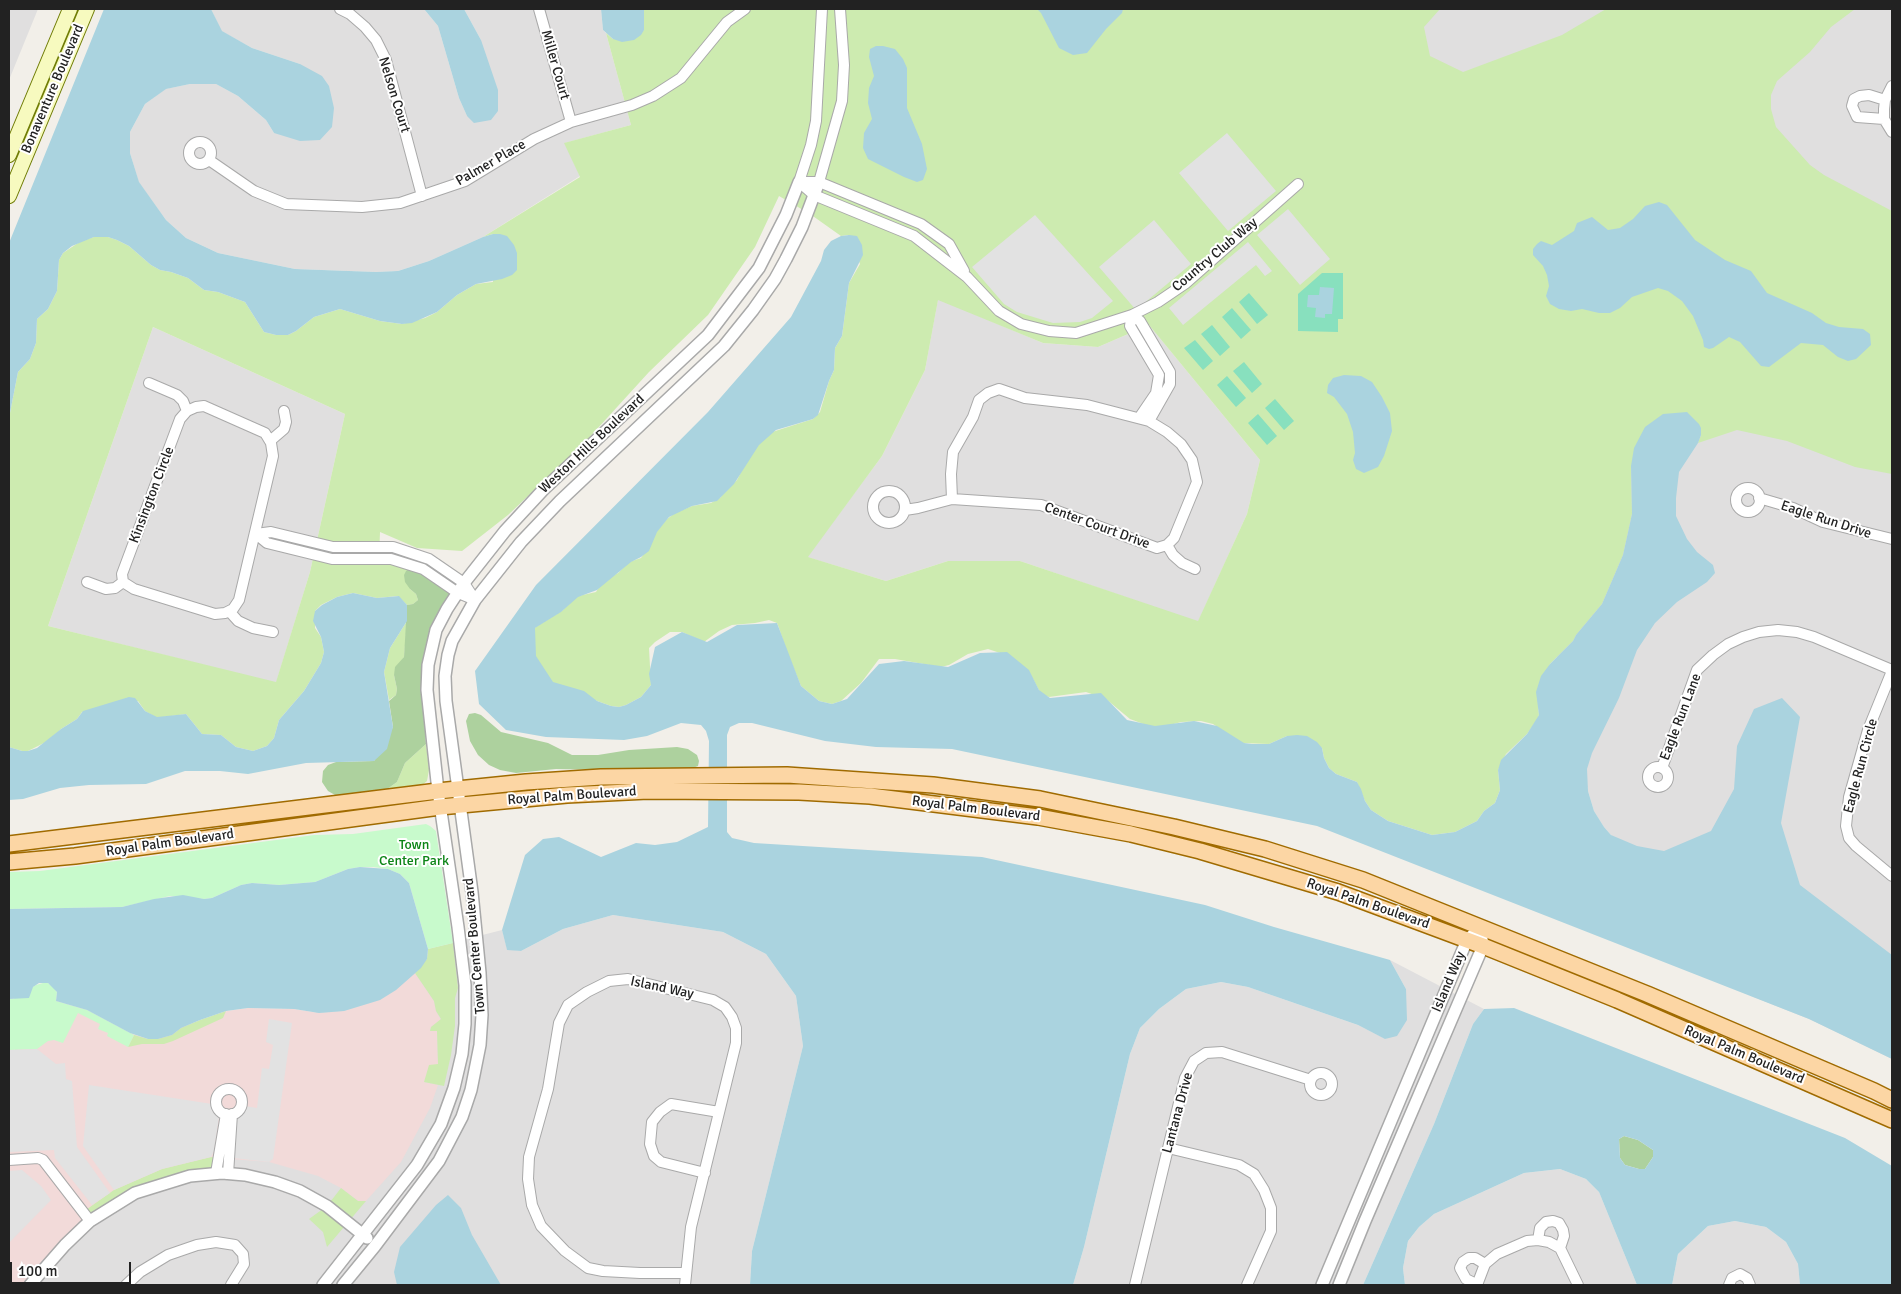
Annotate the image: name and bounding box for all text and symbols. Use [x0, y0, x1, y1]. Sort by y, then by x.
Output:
street label: Bonaventure Boulevard [18, 22, 88, 156]
street label: Miller Court [537, 28, 573, 102]
street label: Nelson Court [375, 55, 413, 135]
street label: Palmer Place [453, 136, 529, 190]
street label: Country Club Way [1169, 214, 1261, 296]
street label: Weston Hills Boulevard [536, 391, 648, 497]
street label: Kinsington Circle [126, 444, 178, 546]
street label: Eagle Run Drive [1779, 497, 1873, 543]
street label: Center Court Drive [1042, 499, 1152, 553]
street label: Eagle Run Lane [1657, 671, 1705, 763]
street label: Eagle Run Circle [1840, 717, 1882, 815]
street label: Royal Palm Boulevard [507, 783, 637, 809]
street label: Royal Palm Boulevard [911, 793, 1041, 825]
street label: Royal Palm Boulevard [105, 826, 235, 860]
park label: Town Center Park [379, 837, 449, 870]
street label: Royal Palm Boulevard [1304, 875, 1432, 933]
street label: Town Center Boulevard [461, 877, 489, 1015]
street label: Island Way [1429, 949, 1469, 1015]
street label: Island Way [629, 973, 695, 1003]
street label: Royal Palm Boulevard [1681, 1022, 1807, 1088]
street label: Lantana Drive [1159, 1071, 1197, 1155]
scale bar [12, 1252, 134, 1284]
text: 100 m [18, 1262, 58, 1280]

